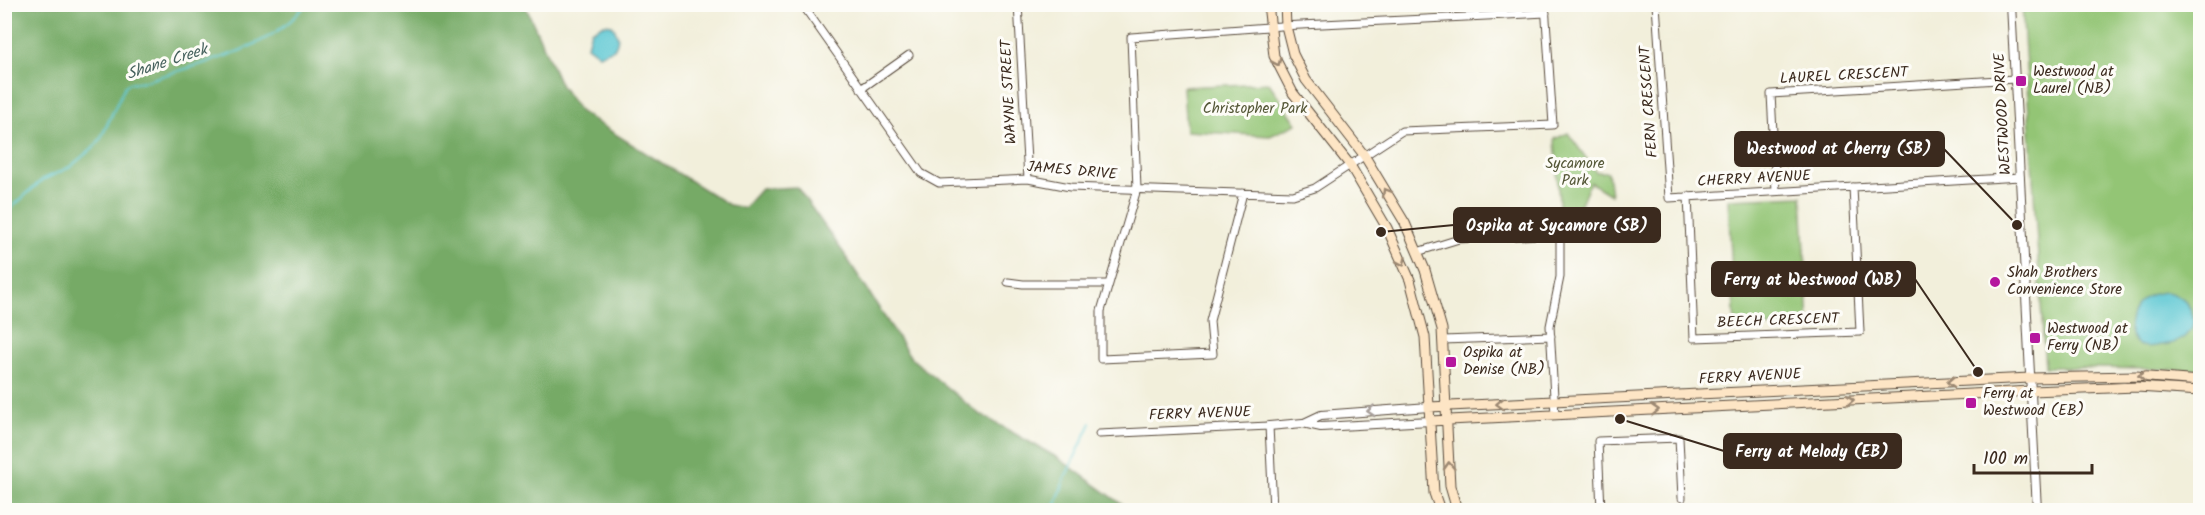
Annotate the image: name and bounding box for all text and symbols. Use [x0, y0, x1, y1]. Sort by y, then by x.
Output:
water label: Shane Creek [123, 36, 213, 87]
street label: WAYNE STREET [994, 37, 1024, 145]
street label: FERN CRESCENT [1633, 43, 1665, 159]
street label: WESTWOOD DRIVE [1988, 51, 2018, 176]
one-way arrow [1270, 55, 1282, 66]
place label: Westwood at Laurel (NB) [2033, 60, 2114, 101]
street label: LAUREL CRESCENT [1779, 61, 1911, 91]
marker: Westwood at Laurel (NB) [2014, 74, 2028, 88]
park label: Christopher Park [1203, 97, 1308, 121]
callout: Westwood at Cherry (SB) [1735, 132, 1944, 166]
text: Westwood at Cherry (SB) [1746, 137, 1932, 162]
park label: Sycamore Park [1545, 152, 1605, 193]
street label: JAMES DRIVE [1026, 155, 1119, 187]
street label: CHERRY AVENUE [1697, 164, 1813, 194]
one-way arrow [1382, 188, 1394, 198]
callout: Ospika at Sycamore (SB) [1454, 208, 1660, 242]
text: Ospika at Sycamore (SB) [1466, 214, 1648, 239]
one-way arrow [1395, 255, 1407, 266]
place label: Shah Brothers Convenience Store [2007, 261, 2122, 302]
callout: Ferry at Westwood (WB) [1712, 262, 1915, 296]
text: Ferry at Westwood (WB) [1724, 268, 1902, 293]
marker: Shah Brothers Convenience Store [1988, 275, 2002, 289]
street label: BEECH CRESCENT [1716, 307, 1842, 335]
place label: Westwood at Ferry (NB) [2047, 317, 2128, 358]
marker: Westwood at Ferry (NB) [2028, 331, 2042, 345]
place label: Ospika at Denise (NB) [1463, 341, 1545, 382]
marker: Ospika at Denise (NB) [1444, 355, 1458, 369]
street label: FERRY AVENUE [1698, 362, 1803, 392]
one-way arrow [2138, 370, 2147, 383]
one-way arrow [1946, 375, 1955, 388]
place label: Ferry at Westwood (EB) [1983, 382, 2084, 423]
one-way arrow [1846, 393, 1855, 406]
marker: Ferry at Westwood (EB) [1964, 396, 1978, 410]
one-way arrow [1496, 398, 1505, 411]
street label: FERRY AVENUE [1148, 400, 1253, 428]
one-way arrow [1651, 403, 1660, 416]
one-way arrow [1366, 405, 1375, 418]
callout: Ferry at Melody (EB) [1724, 434, 1901, 468]
scale bar [1974, 437, 2092, 475]
text: Ferry at Melody (EB) [1735, 440, 1889, 465]
text: 100 m [1983, 445, 2028, 474]
one-way arrow [1442, 461, 1455, 470]

